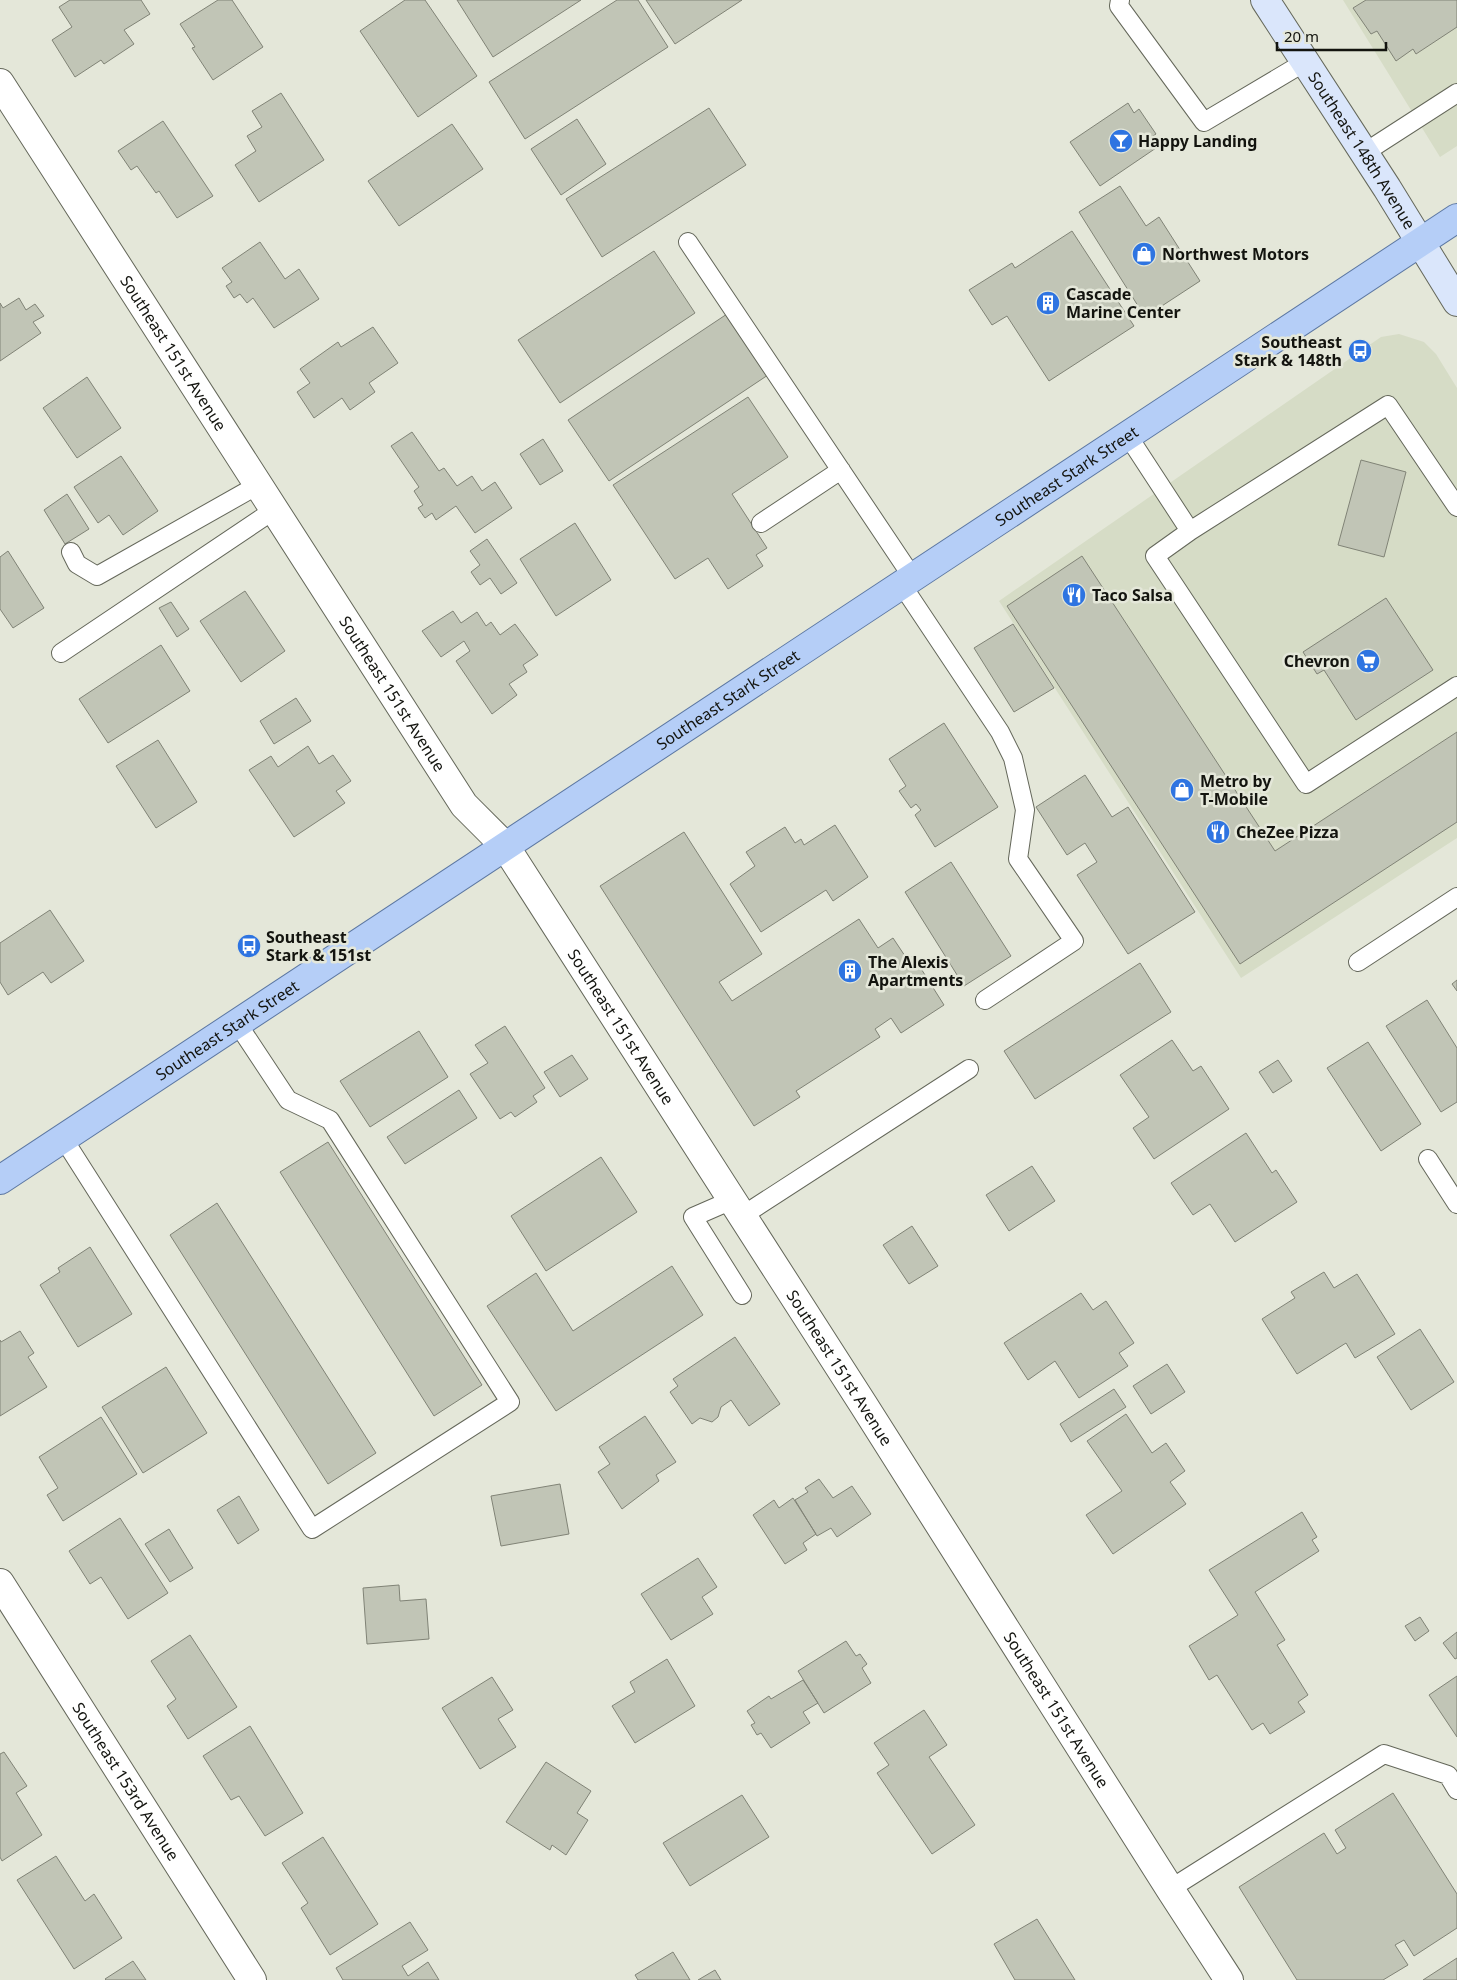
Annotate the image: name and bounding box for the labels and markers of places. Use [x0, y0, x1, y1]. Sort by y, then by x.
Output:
bar icon: Happy Landing [1108, 128, 1134, 154]
place label: Happy Landing [1138, 130, 1257, 152]
shop icon: Northwest Motors [1131, 241, 1157, 267]
place label: Northwest Motors [1162, 243, 1309, 265]
place label: Cascade Marine Center [1066, 283, 1181, 323]
building icon: Cascade Marine Center [1035, 290, 1061, 316]
place label: Southeast Stark & 148th [1234, 331, 1342, 371]
bus stop icon: Southeast Stark & 148th [1347, 338, 1373, 364]
restaurant icon: Taco Salsa [1061, 582, 1087, 608]
place label: Taco Salsa [1092, 584, 1173, 606]
supermarket icon: Chevron [1355, 648, 1381, 674]
place label: Chevron [1284, 650, 1350, 672]
place label: Metro by T-Mobile [1200, 770, 1272, 810]
shop icon: Metro by T-Mobile [1169, 777, 1195, 803]
restaurant icon: CheZee Pizza [1205, 819, 1231, 845]
place label: CheZee Pizza [1236, 821, 1339, 843]
place label: Southeast Stark & 151st [266, 926, 371, 966]
bus stop icon: Southeast Stark & 151st [236, 933, 262, 959]
place label: The Alexis Apartments [868, 951, 963, 991]
building icon: The Alexis Apartments [837, 958, 863, 984]

